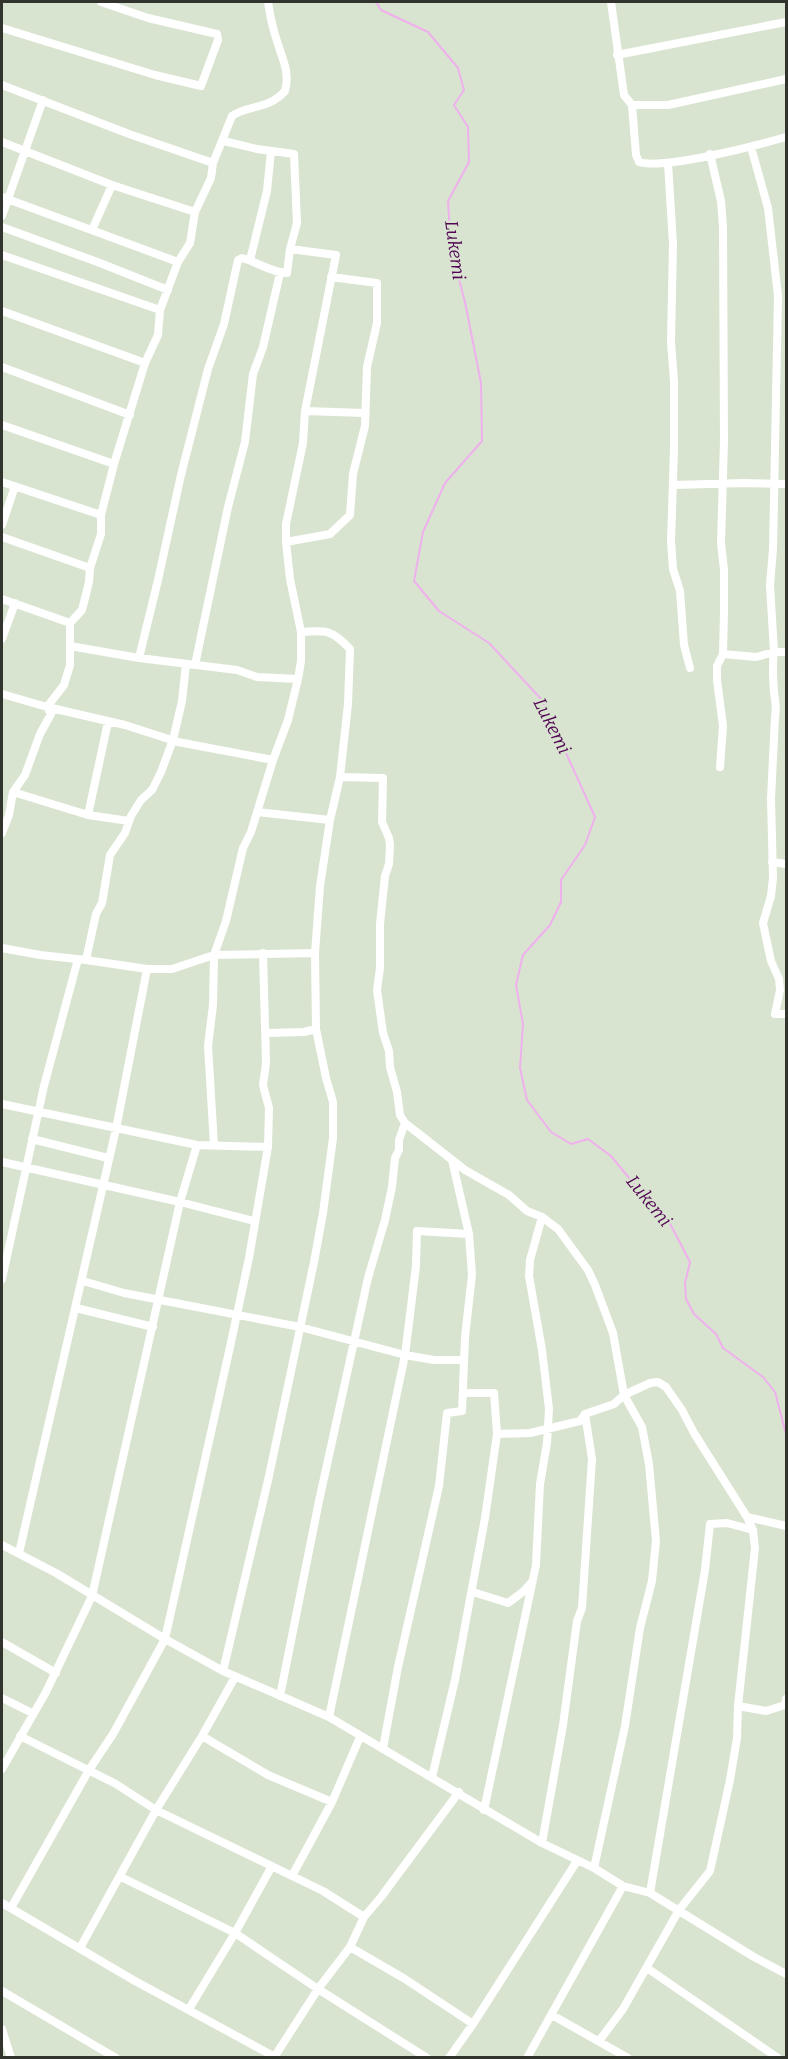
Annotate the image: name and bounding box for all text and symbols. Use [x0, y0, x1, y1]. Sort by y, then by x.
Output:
water label: Lukemi [440, 219, 470, 281]
water label: Lukemi [529, 694, 575, 758]
water label: Lukemi [622, 1171, 676, 1231]

